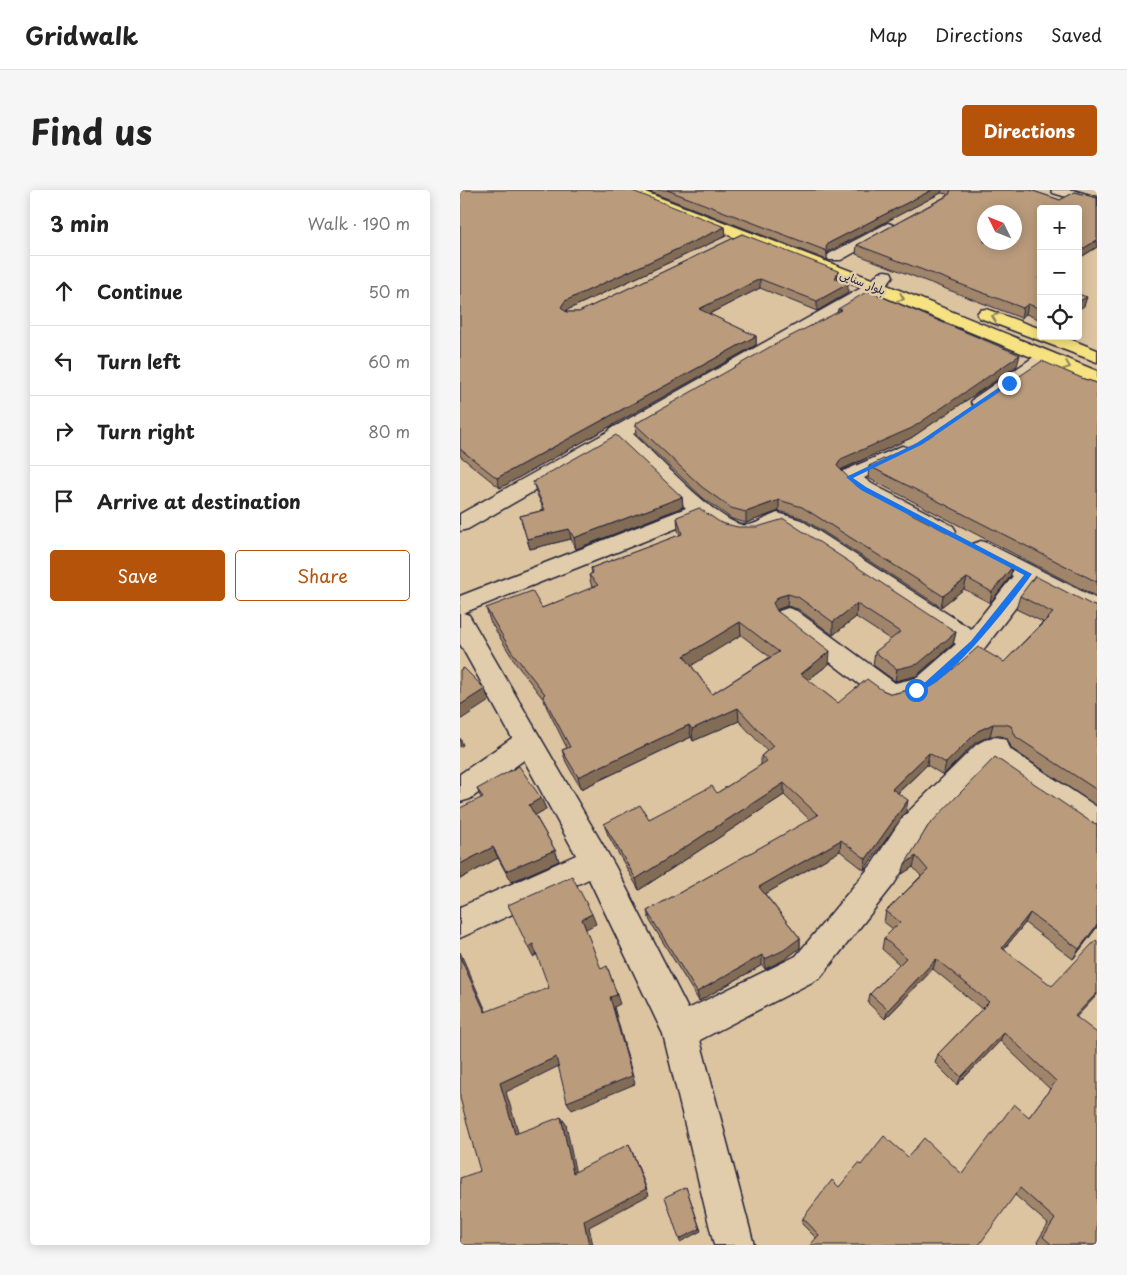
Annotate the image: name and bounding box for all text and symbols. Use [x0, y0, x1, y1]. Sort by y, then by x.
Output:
text: Gridwalk [25, 17, 138, 53]
text: Map [869, 21, 907, 48]
text: Directions [935, 21, 1023, 48]
text: Saved [1051, 21, 1102, 48]
text: Find us [30, 104, 152, 157]
button: Directions [962, 105, 1097, 156]
north arrow [977, 205, 1022, 250]
map controls [1037, 205, 1082, 340]
button: + [1037, 205, 1082, 250]
text: 3 min [50, 207, 109, 239]
text: Walk · 190 m [308, 211, 410, 235]
button: − [1037, 250, 1082, 295]
street label: بلوار سنایی [838, 265, 888, 299]
icon: ahead [50, 277, 78, 305]
text: Continue [97, 277, 183, 305]
text: 50 m [369, 279, 410, 303]
one-way arrow [896, 291, 905, 302]
button: locate [1037, 295, 1082, 340]
one-way arrow [991, 313, 1000, 323]
icon: left [50, 347, 78, 375]
text: Turn left [97, 347, 181, 375]
text: 60 m [368, 349, 410, 373]
one-way arrow [1062, 360, 1071, 371]
route end [998, 372, 1021, 395]
icon: right [50, 417, 78, 445]
text: Turn right [97, 417, 195, 445]
text: 80 m [368, 419, 410, 443]
icon: arrive [50, 487, 78, 515]
text: Arrive at destination [97, 487, 301, 515]
button: Save [50, 550, 225, 601]
button: Share [235, 550, 410, 601]
route start [905, 679, 928, 702]

